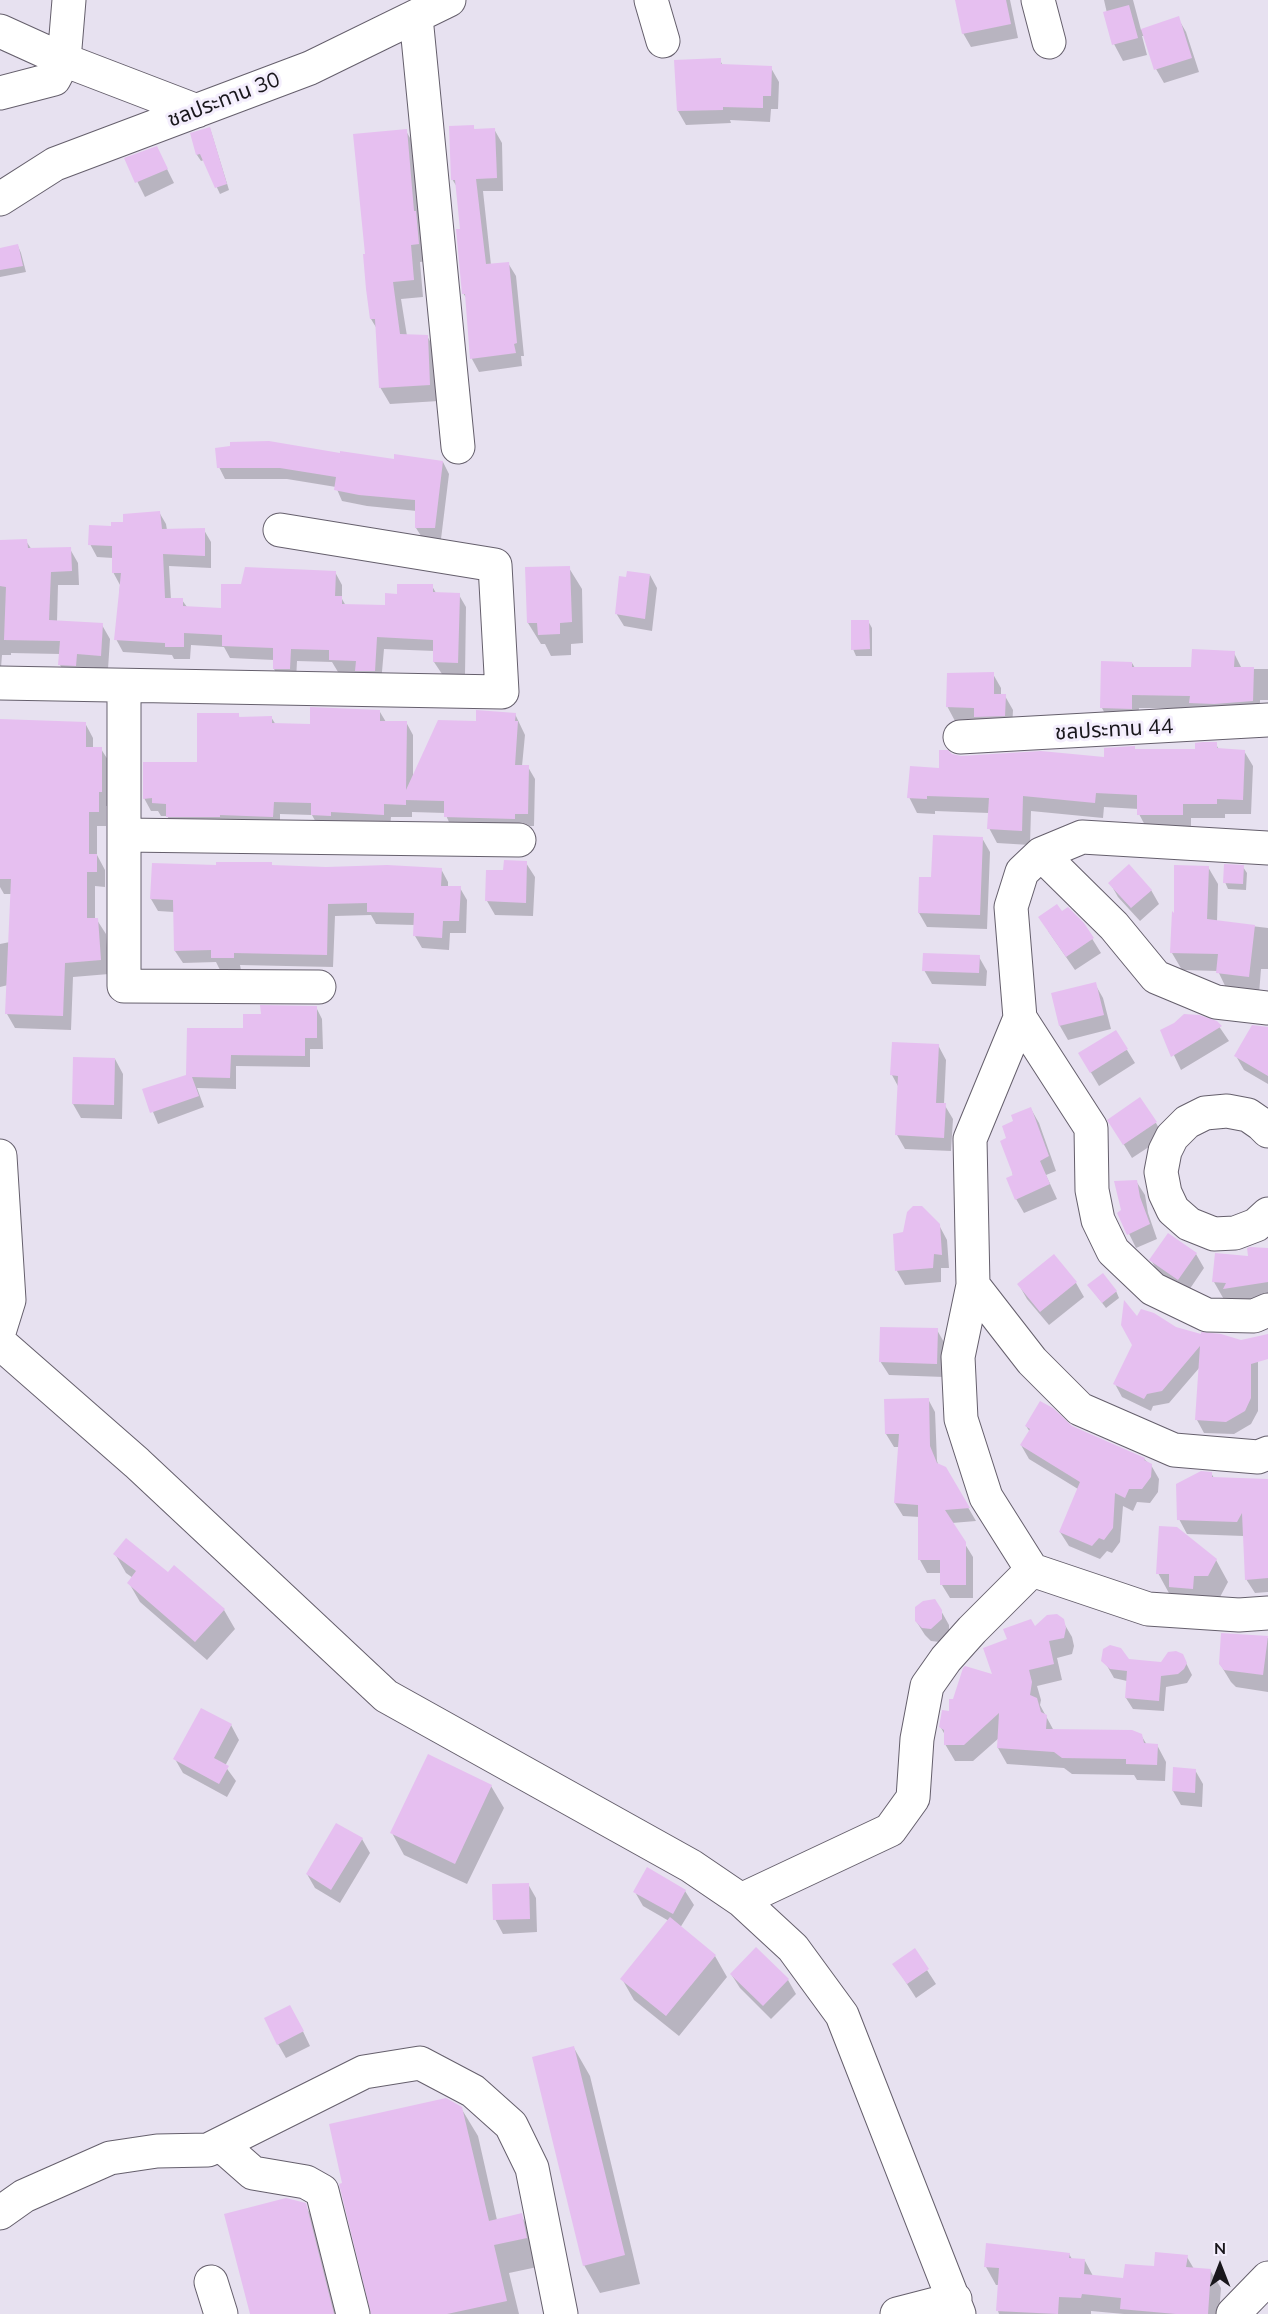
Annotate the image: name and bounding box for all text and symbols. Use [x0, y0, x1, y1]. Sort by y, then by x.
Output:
street label: ชลประทาน 30 [164, 67, 284, 133]
street label: ชลประทาน 44 [1054, 714, 1174, 746]
north arrow [1190, 2236, 1250, 2296]
text: N [1214, 2238, 1226, 2258]

